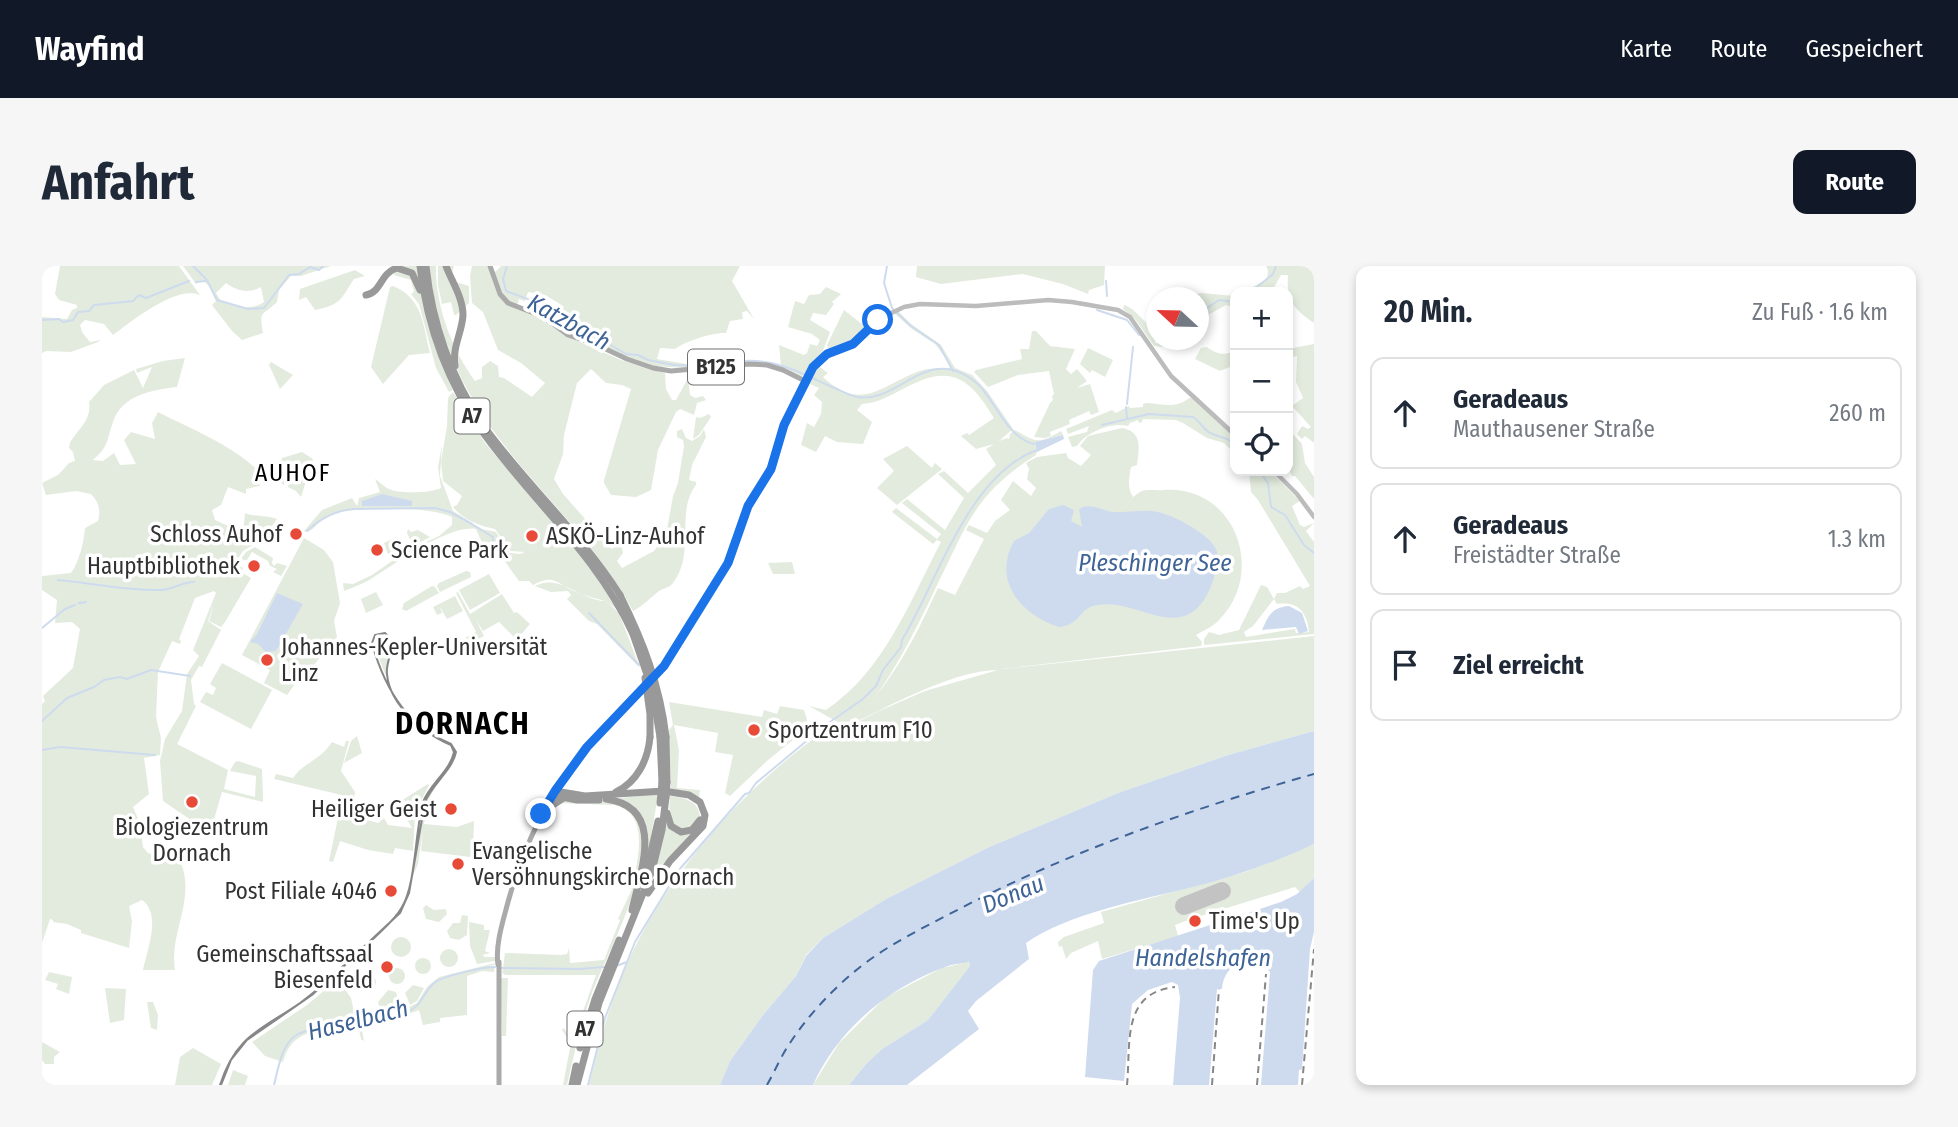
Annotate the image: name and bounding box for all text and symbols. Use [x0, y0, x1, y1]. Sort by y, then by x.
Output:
text: Wayfind [35, 29, 144, 69]
text: Karte [1620, 35, 1672, 63]
text: Route [1710, 35, 1767, 63]
text: Gespeichert [1805, 35, 1923, 63]
button: Route [1793, 150, 1916, 214]
text: Anfahrt [42, 153, 195, 212]
north arrow [1146, 287, 1209, 350]
map controls [1230, 287, 1293, 476]
button: + [1230, 287, 1293, 350]
water label: Katzbach [523, 288, 615, 356]
text: 20 Min. [1384, 294, 1472, 330]
text: Zu Fuß · 1.6 km [1752, 298, 1888, 326]
route start [862, 304, 893, 335]
road number: B125 [688, 350, 744, 385]
button: − [1230, 350, 1293, 413]
text: Geradeaus [1453, 384, 1568, 415]
icon: ahead [1386, 394, 1424, 432]
road number: A7 [454, 398, 490, 434]
text: 260 m [1829, 399, 1886, 427]
button: locate [1230, 413, 1293, 476]
text: Mauthausener Straße [1453, 415, 1655, 443]
district label: AUHOF [255, 459, 331, 487]
text: Geradeaus [1453, 510, 1568, 541]
place label: Schloss Auhof [150, 520, 284, 548]
icon: ahead [1386, 520, 1424, 558]
place label: ASKÖ-Linz-Auhof [546, 522, 706, 550]
text: 1.3 km [1828, 525, 1886, 553]
marker: Schloss Auhof [288, 526, 304, 542]
marker: ASKÖ-Linz-Auhof [524, 528, 540, 544]
place label: Science Park [391, 536, 509, 564]
text: Freistädter Straße [1453, 541, 1621, 569]
marker: Science Park [369, 542, 385, 558]
water label: Pleschinger See [1078, 549, 1232, 577]
place label: Hauptbibliothek [87, 552, 240, 580]
marker: Hauptbibliothek [246, 558, 262, 574]
place label: Johannes-Kepler-Universität Linz [281, 633, 548, 687]
icon: arrive [1386, 646, 1424, 684]
text: Ziel erreicht [1453, 650, 1584, 681]
marker: Johannes-Kepler-Universität Linz [259, 652, 275, 668]
district label: DORNACH [395, 706, 531, 742]
place label: Sportzentrum F10 [768, 716, 933, 744]
marker: Sportzentrum F10 [746, 722, 762, 738]
marker: Biologiezentrum Dornach [184, 794, 200, 810]
place label: Heiliger Geist [311, 795, 437, 823]
route end [525, 798, 556, 829]
marker: Heiliger Geist [443, 801, 459, 817]
place label: Biologiezentrum Dornach [115, 813, 269, 867]
place label: Evangelische Versöhnungskirche Dornach [472, 837, 734, 891]
marker: Evangelische Versöhnungskirche Dornach [450, 856, 466, 872]
water label: Donau [978, 869, 1048, 919]
place label: Post Filiale 4046 [224, 877, 377, 905]
marker: Post Filiale 4046 [383, 883, 399, 899]
place label: Time's Up [1209, 907, 1300, 935]
marker: Time's Up [1187, 913, 1203, 929]
place label: Gemeinschaftssaal Biesenfeld [196, 940, 373, 994]
water label: Handelshafen [1135, 944, 1271, 972]
marker: Gemeinschaftssaal Biesenfeld [379, 959, 395, 975]
water label: Haselbach [305, 994, 411, 1046]
road number: A7 [568, 1012, 602, 1046]

